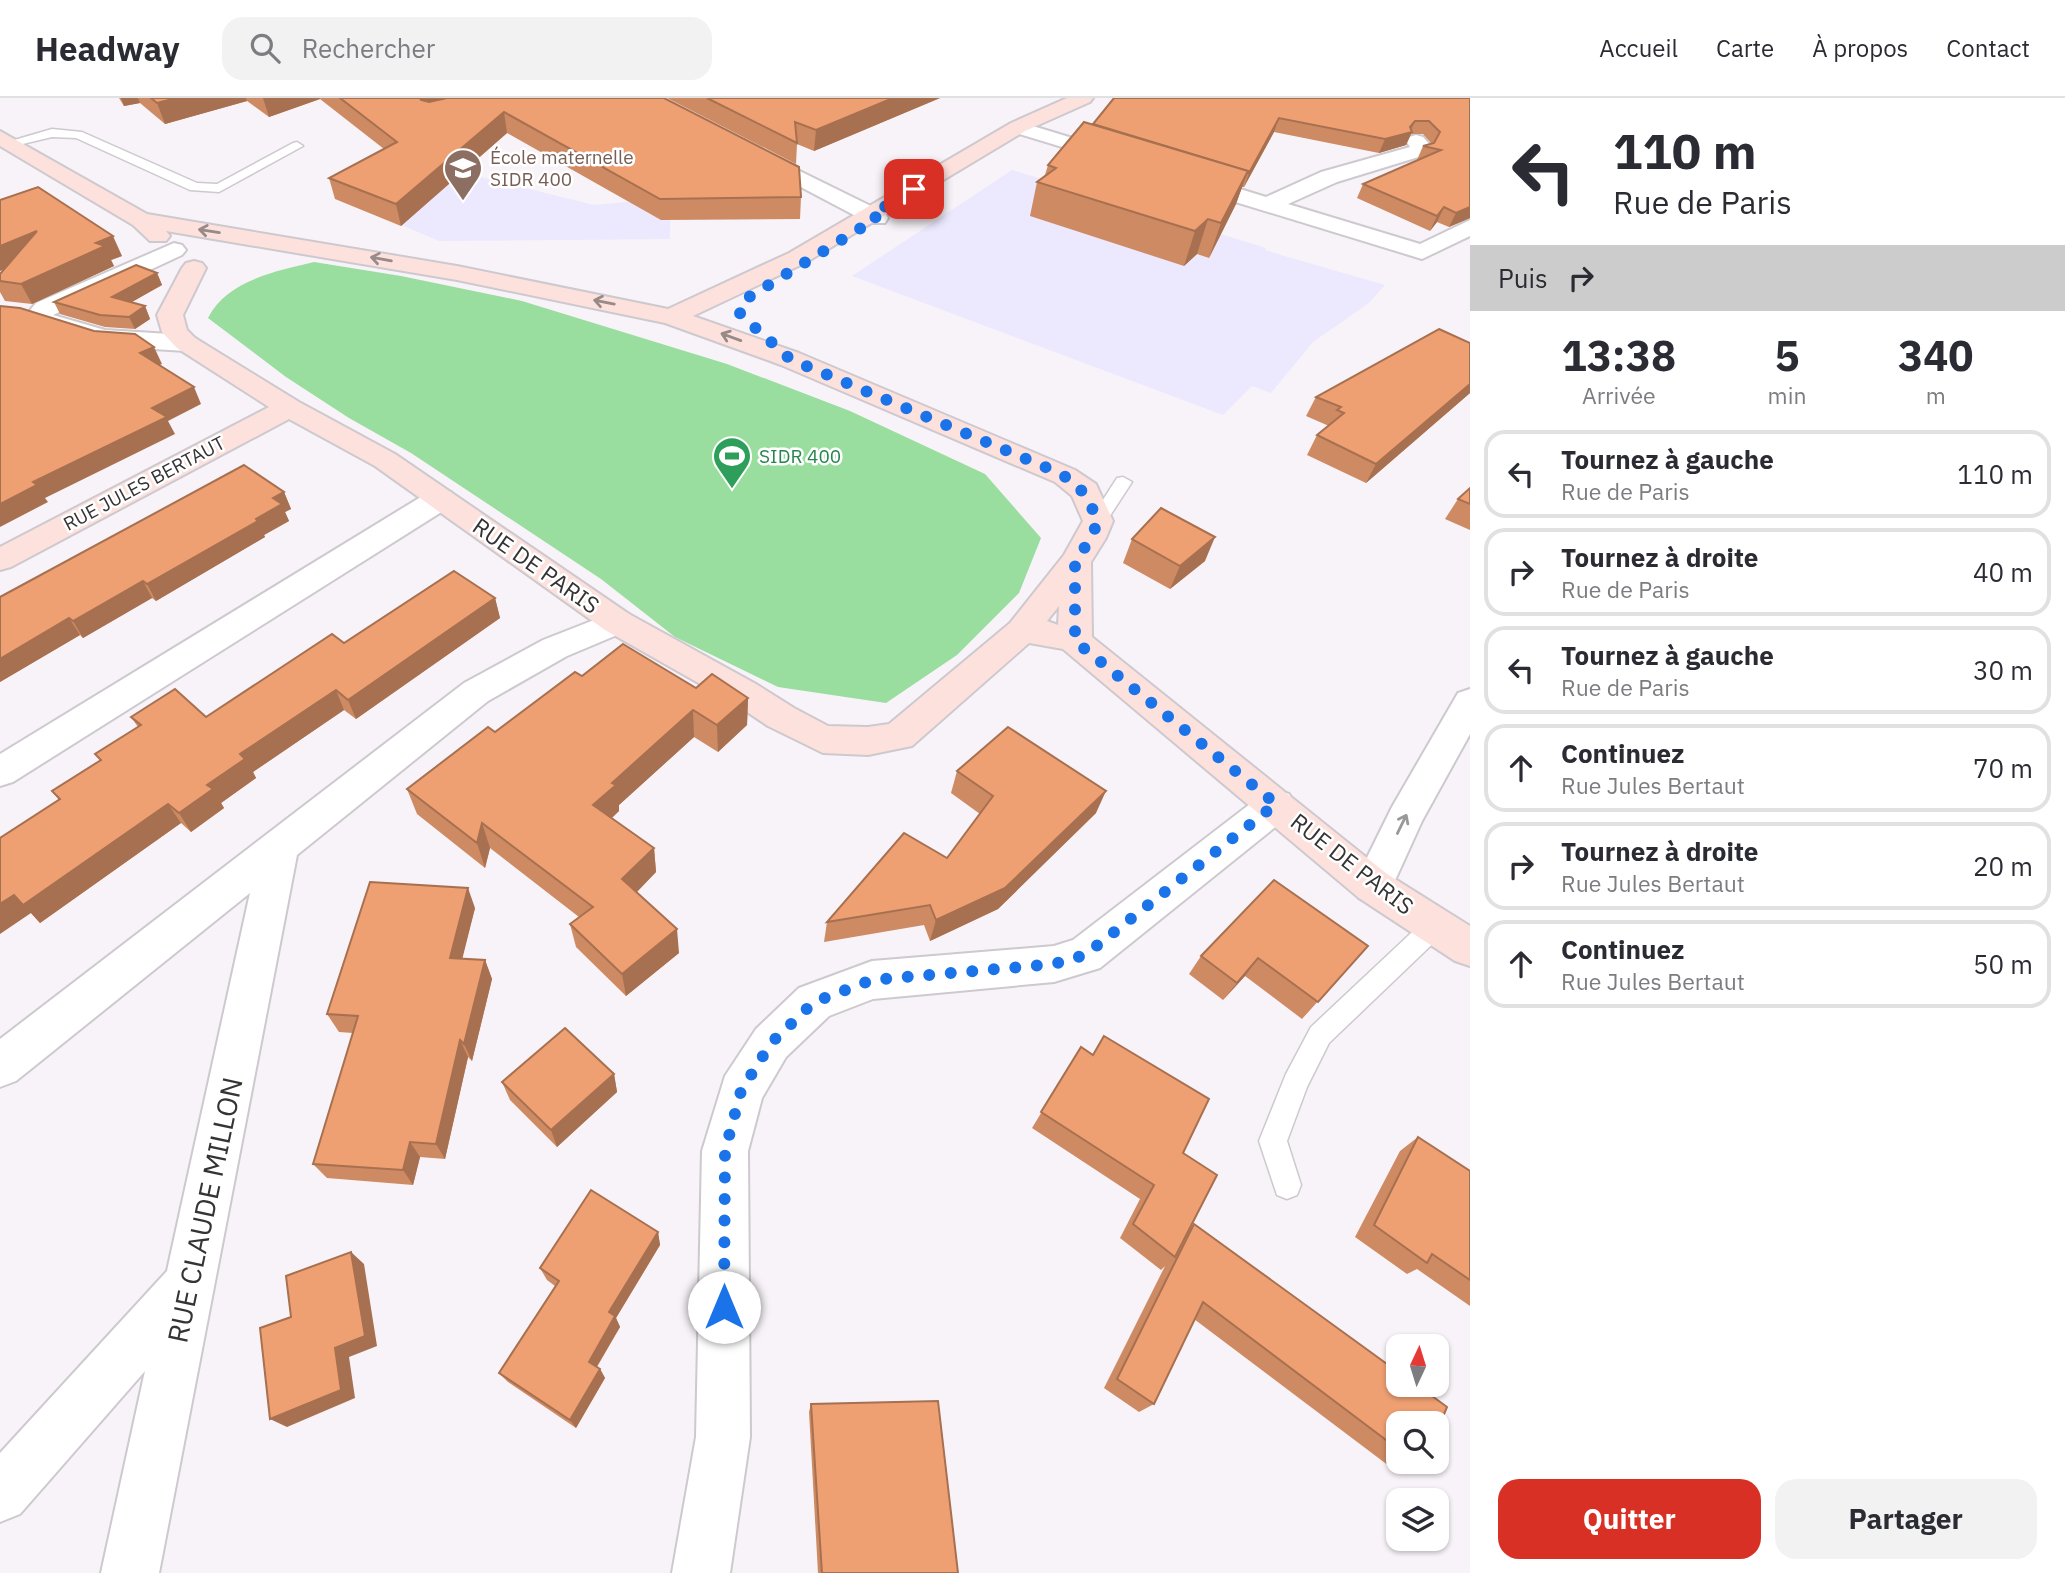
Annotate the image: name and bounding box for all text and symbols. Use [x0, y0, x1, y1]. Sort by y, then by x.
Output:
search box [222, 17, 712, 80]
text: Headway [35, 27, 180, 70]
icon: search [246, 29, 284, 67]
text: Rechercher [302, 31, 435, 65]
text: Accueil [1599, 32, 1678, 64]
text: Carte [1716, 32, 1774, 64]
text: À propos [1812, 32, 1908, 64]
text: Contact [1946, 32, 2030, 64]
text: 110 m [1613, 119, 1757, 182]
icon: left [1498, 126, 1589, 217]
place label: École maternelle SIDR 400 [490, 145, 634, 191]
school or university icon: École maternelle SIDR 400 [442, 147, 484, 202]
pin [884, 159, 944, 219]
icon: arrive [895, 170, 933, 208]
text: Rue de Paris [1613, 181, 1792, 223]
one-way arrow [198, 224, 221, 237]
one-way arrow [370, 252, 393, 265]
icon: right [1562, 259, 1600, 297]
text: Puis [1498, 261, 1548, 295]
one-way arrow [593, 295, 616, 309]
text: 13:38 [1561, 328, 1676, 383]
text: 5 [1774, 328, 1800, 383]
text: 340 [1898, 328, 1974, 383]
one-way arrow [720, 330, 742, 343]
text: Arrivée [1582, 380, 1656, 410]
text: min [1768, 380, 1806, 410]
text: m [1926, 380, 1946, 410]
street label: RUE JULES BERTAUT [59, 430, 229, 536]
sports icon: SIDR 400 [711, 435, 753, 490]
text: Tournez à gauche [1561, 442, 1774, 476]
place label: SIDR 400 [759, 444, 841, 468]
icon: left [1502, 455, 1540, 493]
text: 110 m [1957, 457, 2033, 491]
text: Rue de Paris [1561, 476, 1690, 506]
street label: RUE DE PARIS [467, 510, 606, 620]
text: Tournez à droite [1561, 540, 1758, 574]
icon: right [1502, 553, 1540, 591]
text: 40 m [1973, 555, 2033, 589]
text: Rue de Paris [1561, 574, 1690, 604]
text: Tournez à gauche [1561, 638, 1774, 672]
icon: left [1502, 651, 1540, 689]
text: 30 m [1973, 653, 2033, 687]
text: Rue de Paris [1561, 672, 1690, 702]
text: Continuez [1561, 736, 1684, 770]
icon: ahead [1502, 749, 1540, 787]
text: 70 m [1973, 751, 2033, 785]
text: Rue Jules Bertaut [1561, 770, 1745, 800]
street label: RUE DE PARIS [1285, 806, 1420, 921]
one-way arrow [1396, 814, 1409, 835]
text: Tournez à droite [1561, 834, 1758, 868]
icon: right [1502, 847, 1540, 885]
text: 20 m [1973, 849, 2033, 883]
text: Rue Jules Bertaut [1561, 868, 1745, 898]
text: Continuez [1561, 932, 1684, 966]
icon: ahead [1502, 945, 1540, 983]
text: 50 m [1973, 947, 2033, 981]
text: Rue Jules Bertaut [1561, 966, 1745, 996]
street label: RUE CLAUDE MILLON [158, 1074, 251, 1346]
position arrow [687, 1270, 761, 1344]
north arrow [1386, 1334, 1449, 1396]
map controls [1386, 1334, 1449, 1551]
button: search [1386, 1411, 1449, 1474]
button: Quitter [1498, 1479, 1761, 1559]
button: Partager [1775, 1479, 2037, 1559]
button: layers [1386, 1488, 1449, 1551]

